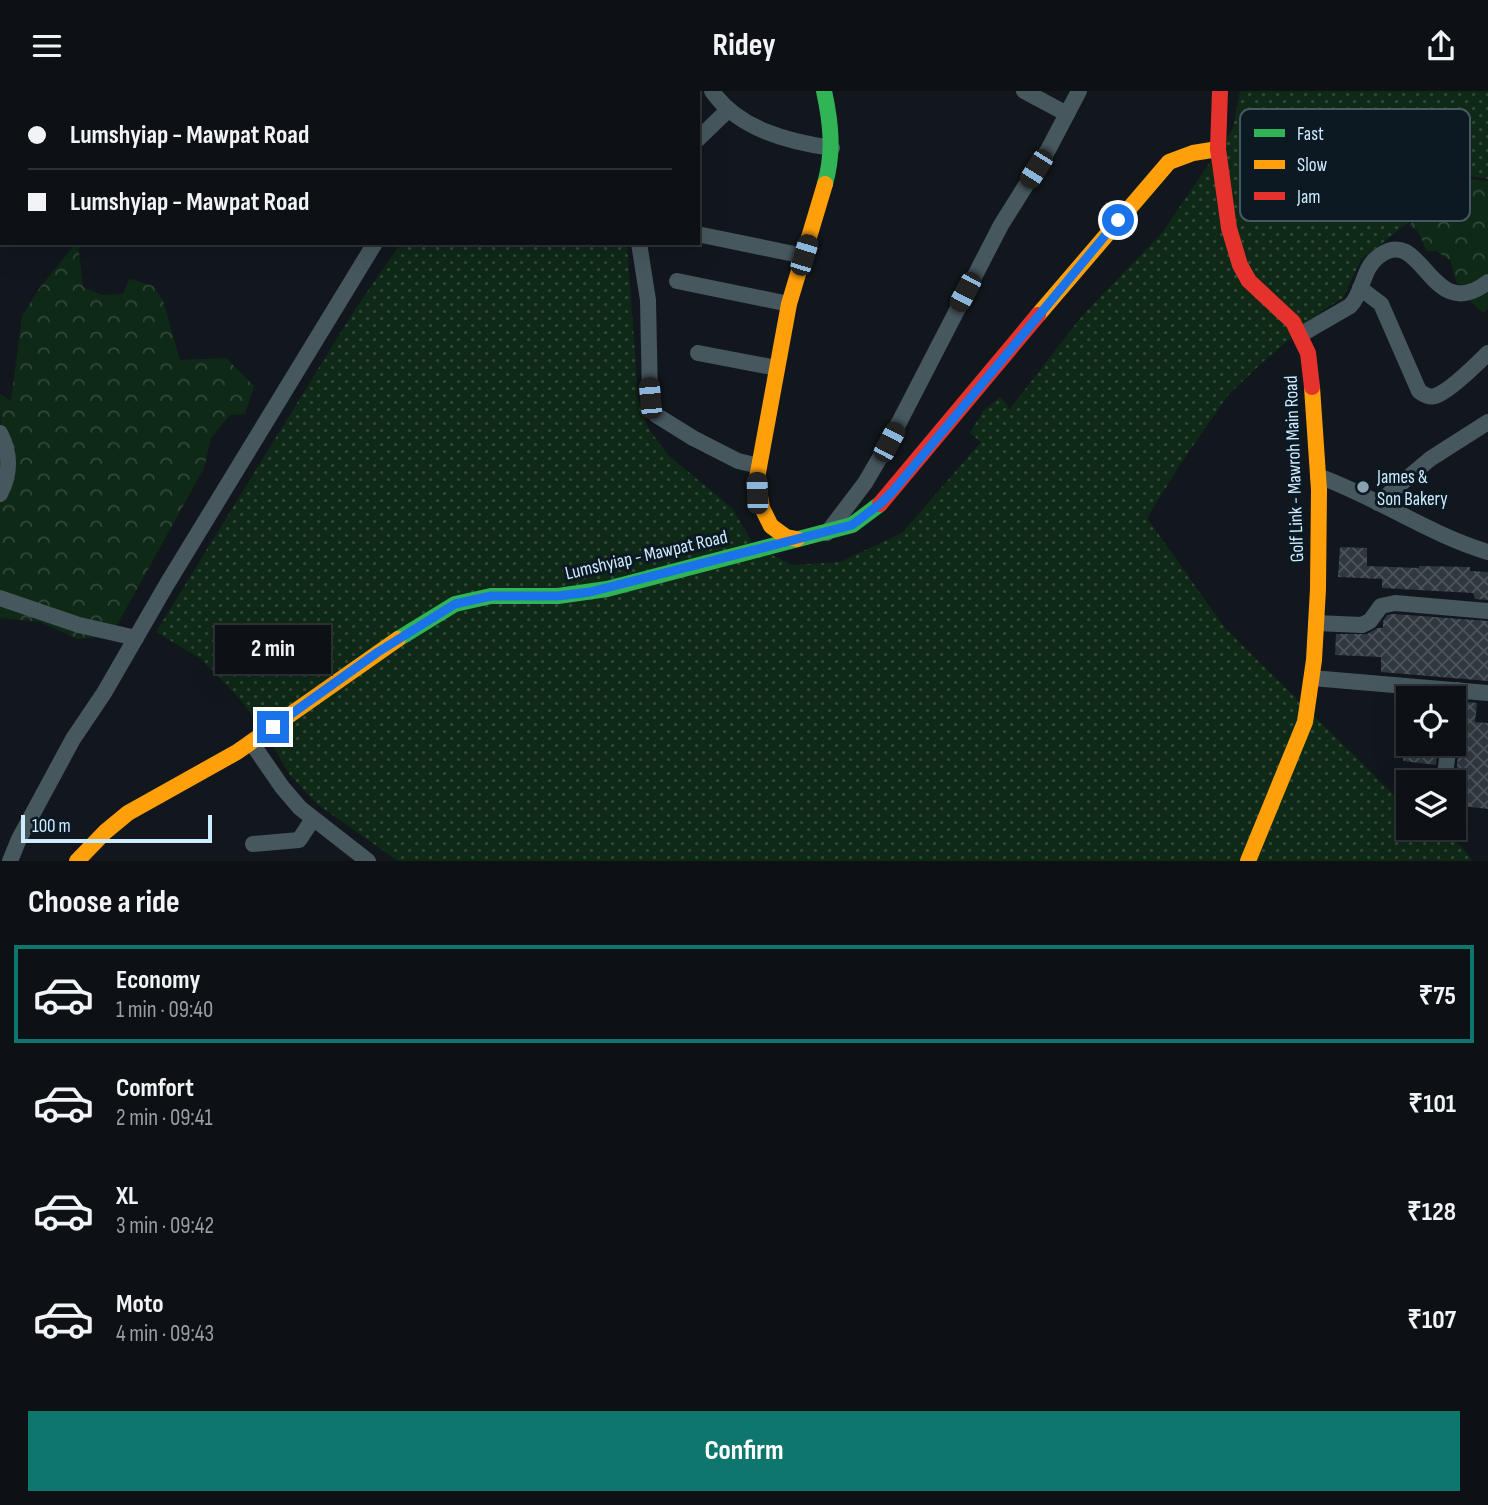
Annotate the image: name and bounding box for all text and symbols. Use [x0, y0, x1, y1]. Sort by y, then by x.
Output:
text: Ridey [713, 26, 775, 65]
icon: menu [28, 27, 66, 65]
icon: share [1422, 27, 1460, 65]
legend [1240, 109, 1470, 221]
text: Lumshyiap - Mawpat Road [70, 120, 309, 151]
text: Fast [1297, 123, 1324, 146]
car [1016, 146, 1057, 192]
text: Slow [1297, 154, 1327, 177]
text: Jam [1296, 186, 1320, 209]
text: Lumshyiap - Mawpat Road [70, 187, 309, 218]
route start [1102, 204, 1134, 236]
car [788, 232, 821, 278]
car [946, 269, 985, 315]
street label: Golf Link - Mawroh Main Road [1280, 375, 1309, 563]
car [638, 376, 663, 420]
car [870, 419, 909, 465]
place label: James & Son Bakery [1376, 466, 1448, 511]
car [746, 472, 769, 514]
marker: James & Son Bakery [1355, 479, 1371, 495]
street label: Lumshyiap - Mawpat Road [563, 526, 730, 585]
callout: 2 min [215, 625, 331, 675]
text: 2 min [251, 635, 295, 663]
map controls [1396, 686, 1466, 840]
button: locate [1396, 686, 1466, 756]
route end [257, 711, 289, 743]
button: layers [1396, 770, 1466, 840]
scale bar [21, 812, 212, 844]
text: 100 m [32, 815, 71, 838]
text: Choose a ride [28, 883, 180, 922]
icon: car [32, 963, 95, 1026]
text: Economy [116, 965, 200, 996]
text: ₹75 [1418, 981, 1456, 1012]
text: 1 min · 09:40 [116, 996, 213, 1024]
icon: car [32, 1071, 95, 1134]
text: Comfort [116, 1073, 194, 1104]
text: ₹101 [1408, 1089, 1456, 1120]
text: 2 min · 09:41 [116, 1104, 212, 1132]
icon: car [32, 1179, 95, 1242]
text: XL [116, 1181, 138, 1212]
text: ₹128 [1407, 1197, 1456, 1228]
text: 3 min · 09:42 [116, 1212, 214, 1240]
icon: car [32, 1287, 95, 1350]
text: Moto [116, 1289, 164, 1320]
text: ₹107 [1407, 1305, 1456, 1336]
text: 4 min · 09:43 [116, 1320, 214, 1348]
button: Confirm [28, 1411, 1460, 1491]

